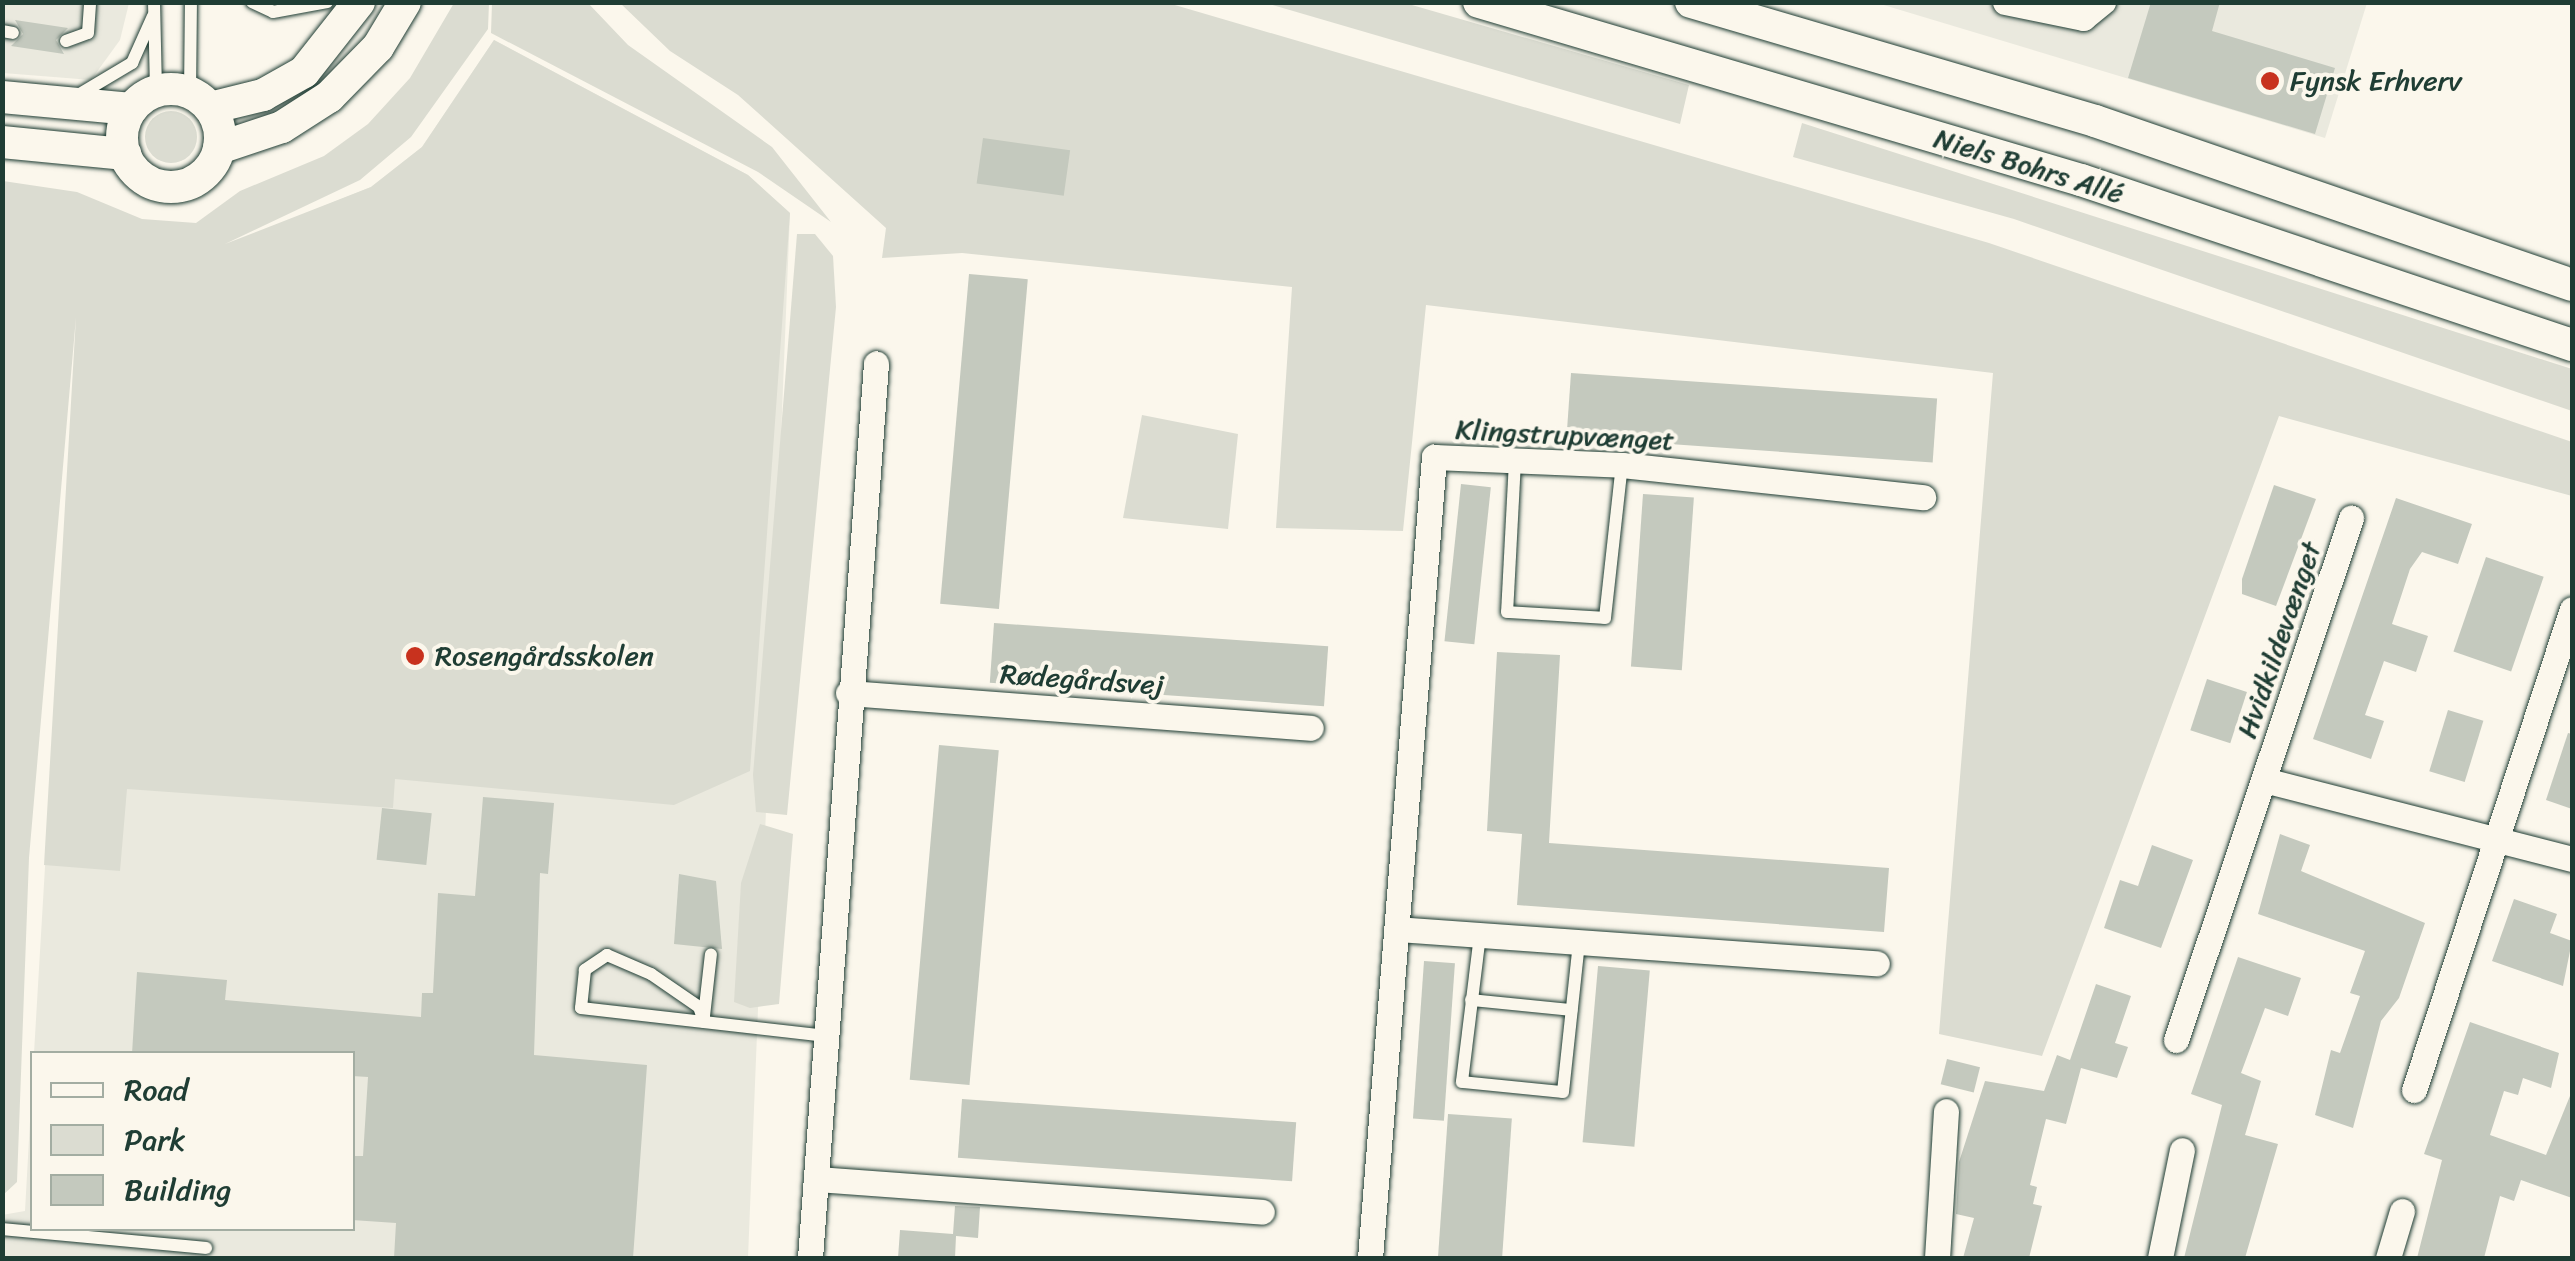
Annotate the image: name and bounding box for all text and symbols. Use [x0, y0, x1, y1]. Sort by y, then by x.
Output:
place label: Fynsk Erhverv [2290, 64, 2462, 98]
marker: Fynsk Erhverv [2259, 70, 2281, 92]
street label: Niels Bohrs Allé [1931, 121, 2127, 211]
street label: Klingstrupvænget [1455, 412, 1675, 458]
street label: Hvidkildevænget [2230, 538, 2328, 742]
place label: Rosengårdsskolen [435, 639, 654, 673]
marker: Rosengårdsskolen [404, 645, 426, 667]
street label: Rødegårdsvej [999, 658, 1165, 702]
legend [30, 1051, 355, 1231]
text: Road [124, 1063, 188, 1117]
text: Park [124, 1113, 186, 1167]
text: Building [124, 1163, 231, 1217]

